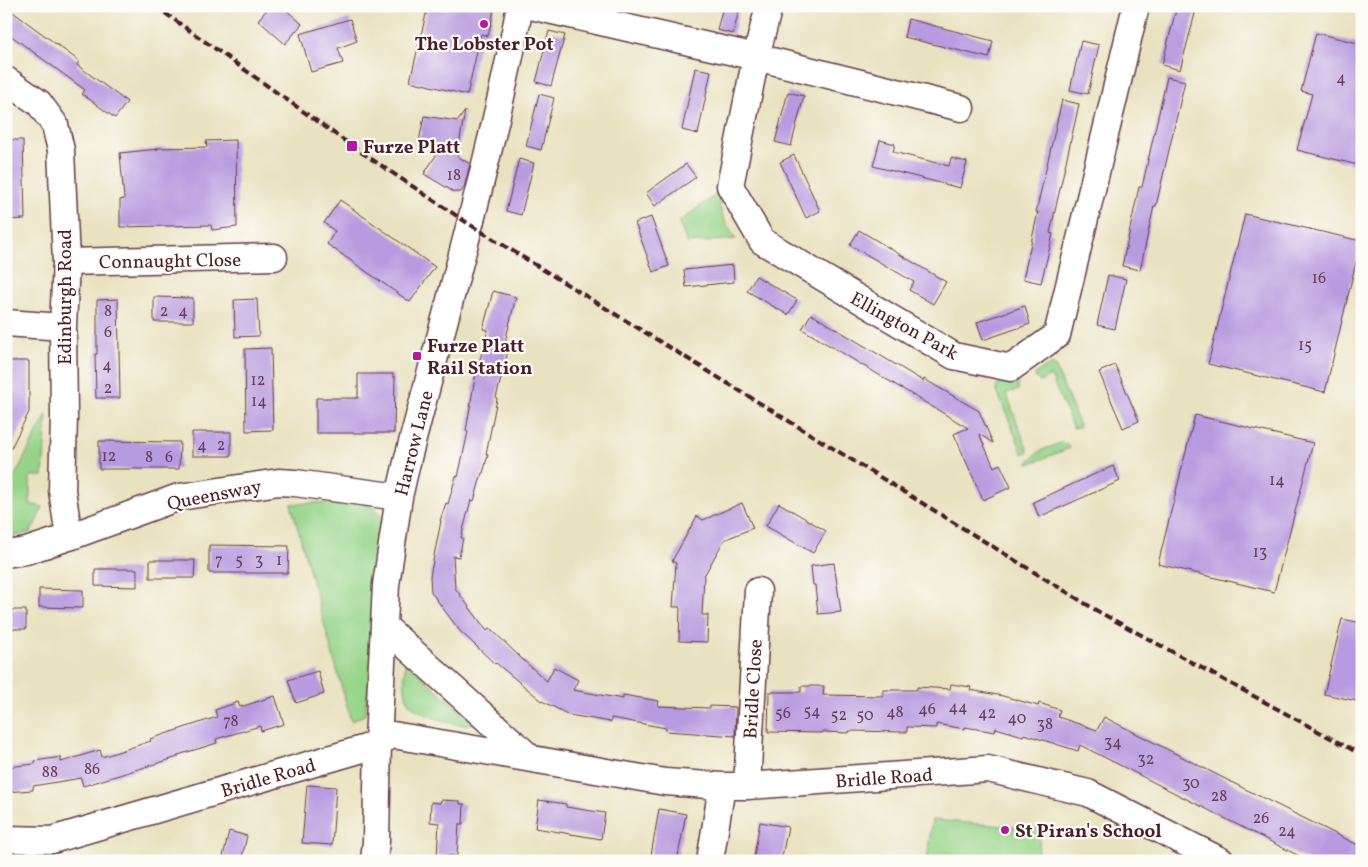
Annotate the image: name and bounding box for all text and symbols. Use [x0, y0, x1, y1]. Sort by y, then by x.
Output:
marker: The Lobster Pot [478, 18, 490, 30]
place label: The Lobster Pot [414, 32, 554, 58]
house number: 4 [1336, 68, 1346, 90]
place label: Furze Platt [363, 135, 460, 161]
marker: Furze Platt [345, 139, 359, 153]
house number: 18 [447, 165, 461, 187]
street label: Edinburgh Road [53, 229, 79, 365]
street label: Connaught Close [99, 248, 241, 276]
house number: 16 [1312, 268, 1326, 290]
street label: Ellington Park [845, 286, 963, 367]
house number: 8 [104, 301, 112, 323]
house number: 2 [160, 301, 168, 323]
house number: 4 [178, 301, 188, 323]
house number: 6 [104, 322, 112, 344]
place label: Furze Platt Rail Station [427, 334, 532, 382]
house number: 15 [1298, 335, 1312, 357]
marker: Furze Platt Rail Station [411, 350, 423, 362]
house number: 4 [102, 355, 112, 377]
house number: 12 [251, 370, 265, 392]
house number: 2 [104, 378, 112, 400]
street label: Harrow Lane [389, 388, 441, 499]
house number: 14 [251, 391, 267, 413]
house number: 4 [197, 435, 207, 457]
house number: 2 [217, 435, 225, 457]
house number: 12 [102, 446, 116, 468]
house number: 8 [145, 447, 153, 469]
house number: 6 [165, 447, 173, 469]
house number: 14 [1269, 470, 1285, 492]
street label: Queensway [165, 474, 264, 518]
house number: 13 [1253, 542, 1267, 564]
house number: 7 [215, 550, 223, 572]
house number: 5 [235, 550, 243, 572]
house number: 3 [255, 550, 263, 572]
house number: 1 [276, 550, 282, 572]
street label: Bridle Close [738, 638, 770, 740]
house number: 44 [948, 697, 968, 719]
house number: 46 [918, 699, 936, 721]
house number: 54 [803, 701, 821, 723]
house number: 48 [886, 702, 904, 724]
house number: 56 [775, 703, 791, 725]
house number: 42 [978, 703, 996, 725]
house number: 52 [831, 705, 847, 727]
house number: 50 [857, 705, 874, 727]
house number: 40 [1008, 708, 1026, 730]
house number: 78 [223, 711, 239, 733]
house number: 38 [1037, 714, 1053, 736]
house number: 34 [1104, 732, 1122, 754]
house number: 32 [1138, 749, 1154, 771]
street label: Bridle Road [218, 753, 319, 805]
house number: 86 [84, 759, 100, 781]
house number: 88 [42, 762, 58, 784]
street label: Bridle Road [835, 763, 934, 795]
house number: 30 [1182, 773, 1200, 795]
house number: 28 [1211, 786, 1227, 808]
house number: 26 [1253, 808, 1269, 830]
place label: St Piran's School [1015, 819, 1162, 845]
house number: 24 [1278, 821, 1296, 843]
marker: St Piran's School [999, 824, 1011, 836]

